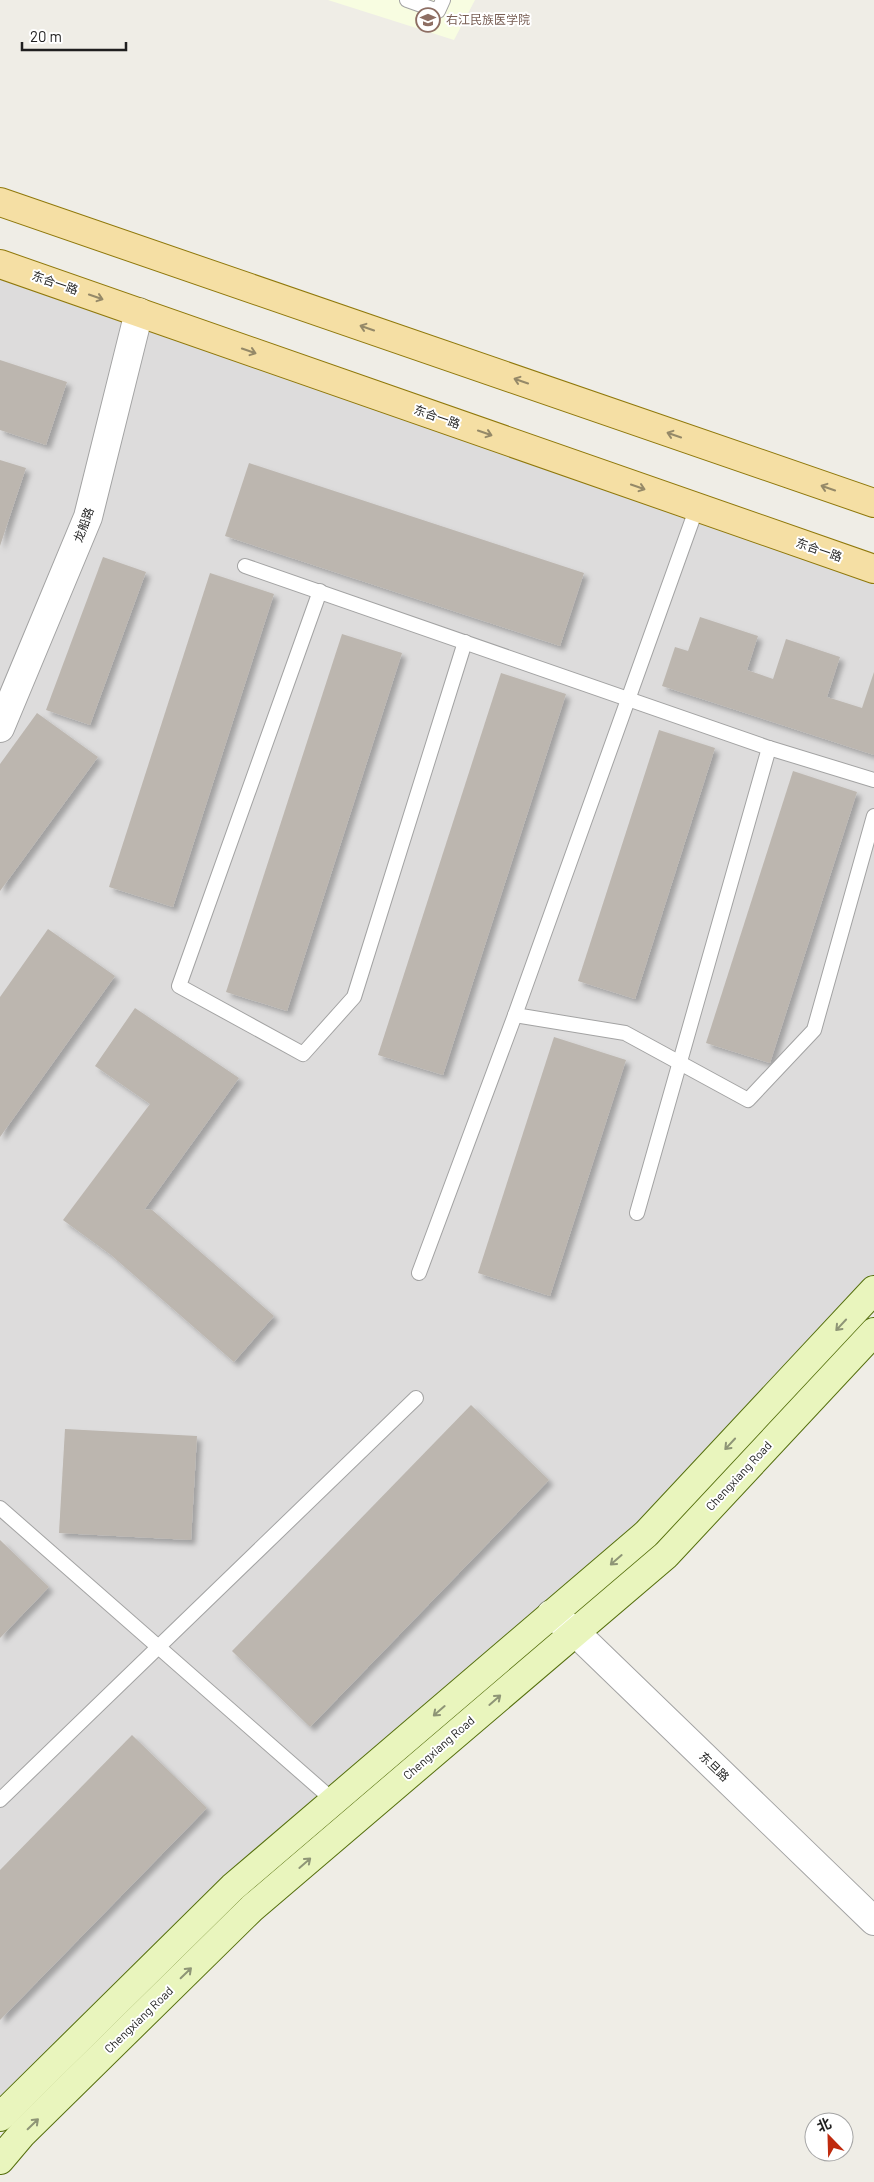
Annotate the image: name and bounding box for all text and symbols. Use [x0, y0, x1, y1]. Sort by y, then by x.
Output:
school or university icon: 右江民族医学院 [415, 7, 441, 33]
place label: 右江民族医学院 [446, 12, 530, 26]
scale bar [22, 20, 126, 52]
text: 20 m [30, 27, 62, 45]
street label: 东合一路 [30, 268, 80, 296]
one-way arrow [87, 293, 103, 302]
one-way arrow [359, 323, 375, 333]
one-way arrow [241, 347, 256, 356]
one-way arrow [513, 376, 529, 386]
street label: 东合一路 [412, 402, 462, 430]
one-way arrow [477, 429, 492, 438]
one-way arrow [667, 429, 683, 439]
one-way arrow [820, 482, 836, 492]
one-way arrow [630, 483, 646, 492]
street label: 龙船路 [70, 505, 96, 544]
street label: 东合一路 [794, 535, 844, 563]
one-way arrow [835, 1319, 847, 1332]
street label: Chengxiang Road [703, 1438, 774, 1513]
one-way arrow [724, 1438, 736, 1450]
one-way arrow [609, 1554, 622, 1565]
one-way arrow [488, 1695, 501, 1706]
one-way arrow [433, 1705, 446, 1716]
street label: Chengxiang Road [400, 1713, 477, 1782]
street label: 东旦路 [697, 1749, 733, 1784]
one-way arrow [299, 1857, 312, 1869]
one-way arrow [180, 1967, 192, 1979]
street label: Chengxiang Road [101, 1983, 175, 2055]
north arrow [804, 2112, 854, 2162]
text: 北 [814, 2114, 833, 2135]
one-way arrow [26, 2118, 39, 2130]

